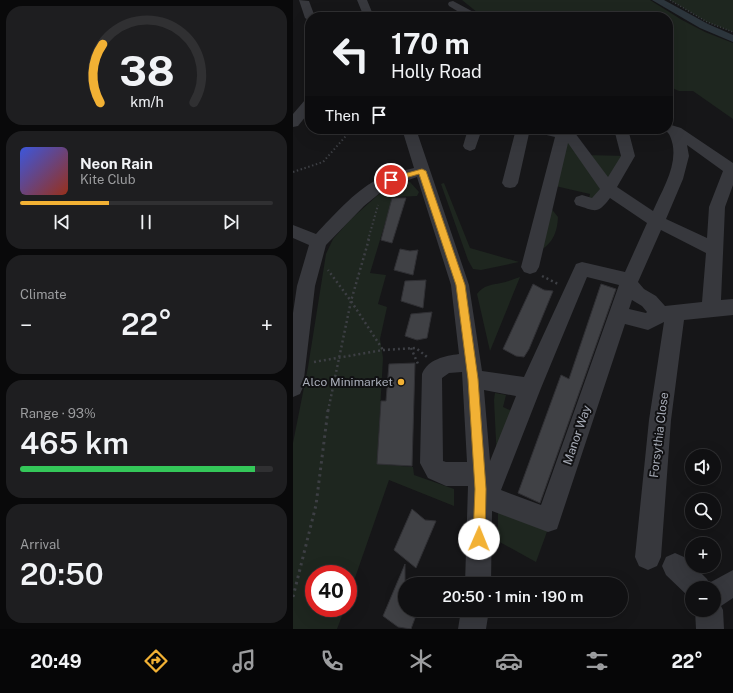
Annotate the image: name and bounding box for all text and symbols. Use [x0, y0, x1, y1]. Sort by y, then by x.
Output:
text: 170 m [391, 27, 470, 60]
icon: left [325, 28, 377, 80]
text: 38 [119, 46, 174, 95]
text: Holly Road [391, 61, 482, 82]
text: km/h [130, 93, 163, 110]
icon: arrive [368, 104, 390, 126]
text: Then [325, 107, 360, 124]
text: Neon Rain [80, 155, 153, 172]
pin [374, 163, 408, 197]
icon: arrive [380, 169, 402, 191]
text: Kite Club [80, 172, 135, 187]
icon: previous [51, 211, 73, 233]
icon: pause [135, 211, 157, 233]
icon: next [220, 211, 242, 233]
text: Climate [20, 287, 67, 302]
text: 22° [121, 306, 172, 342]
text: − [20, 312, 32, 338]
text: + [261, 312, 273, 338]
place label: Alco Minimarket [302, 375, 393, 389]
marker: Alco Minimarket [396, 377, 406, 387]
street label: Forsythia Close [647, 391, 671, 479]
street label: Manor Way [560, 403, 594, 467]
text: Range · 93% [20, 406, 96, 421]
text: 465 km [20, 425, 129, 461]
map controls [685, 449, 721, 617]
button: sound [685, 449, 721, 485]
button: search [685, 493, 721, 529]
position arrow [458, 518, 500, 560]
text: Arrival [20, 537, 60, 552]
button: + [685, 537, 721, 573]
text: 20:50 [20, 556, 104, 592]
speed limit sign: 40 [305, 565, 357, 617]
button: − [685, 581, 721, 617]
text: 20:50 · 1 min · 190 m [443, 588, 583, 605]
icon: directions [142, 647, 170, 675]
icon: music [230, 647, 258, 675]
icon: phone [318, 647, 346, 675]
icon: climate [407, 647, 435, 675]
icon: car [495, 647, 523, 675]
icon: filters [583, 647, 611, 675]
text: 20:49 [30, 651, 82, 672]
text: 22° [671, 651, 703, 672]

